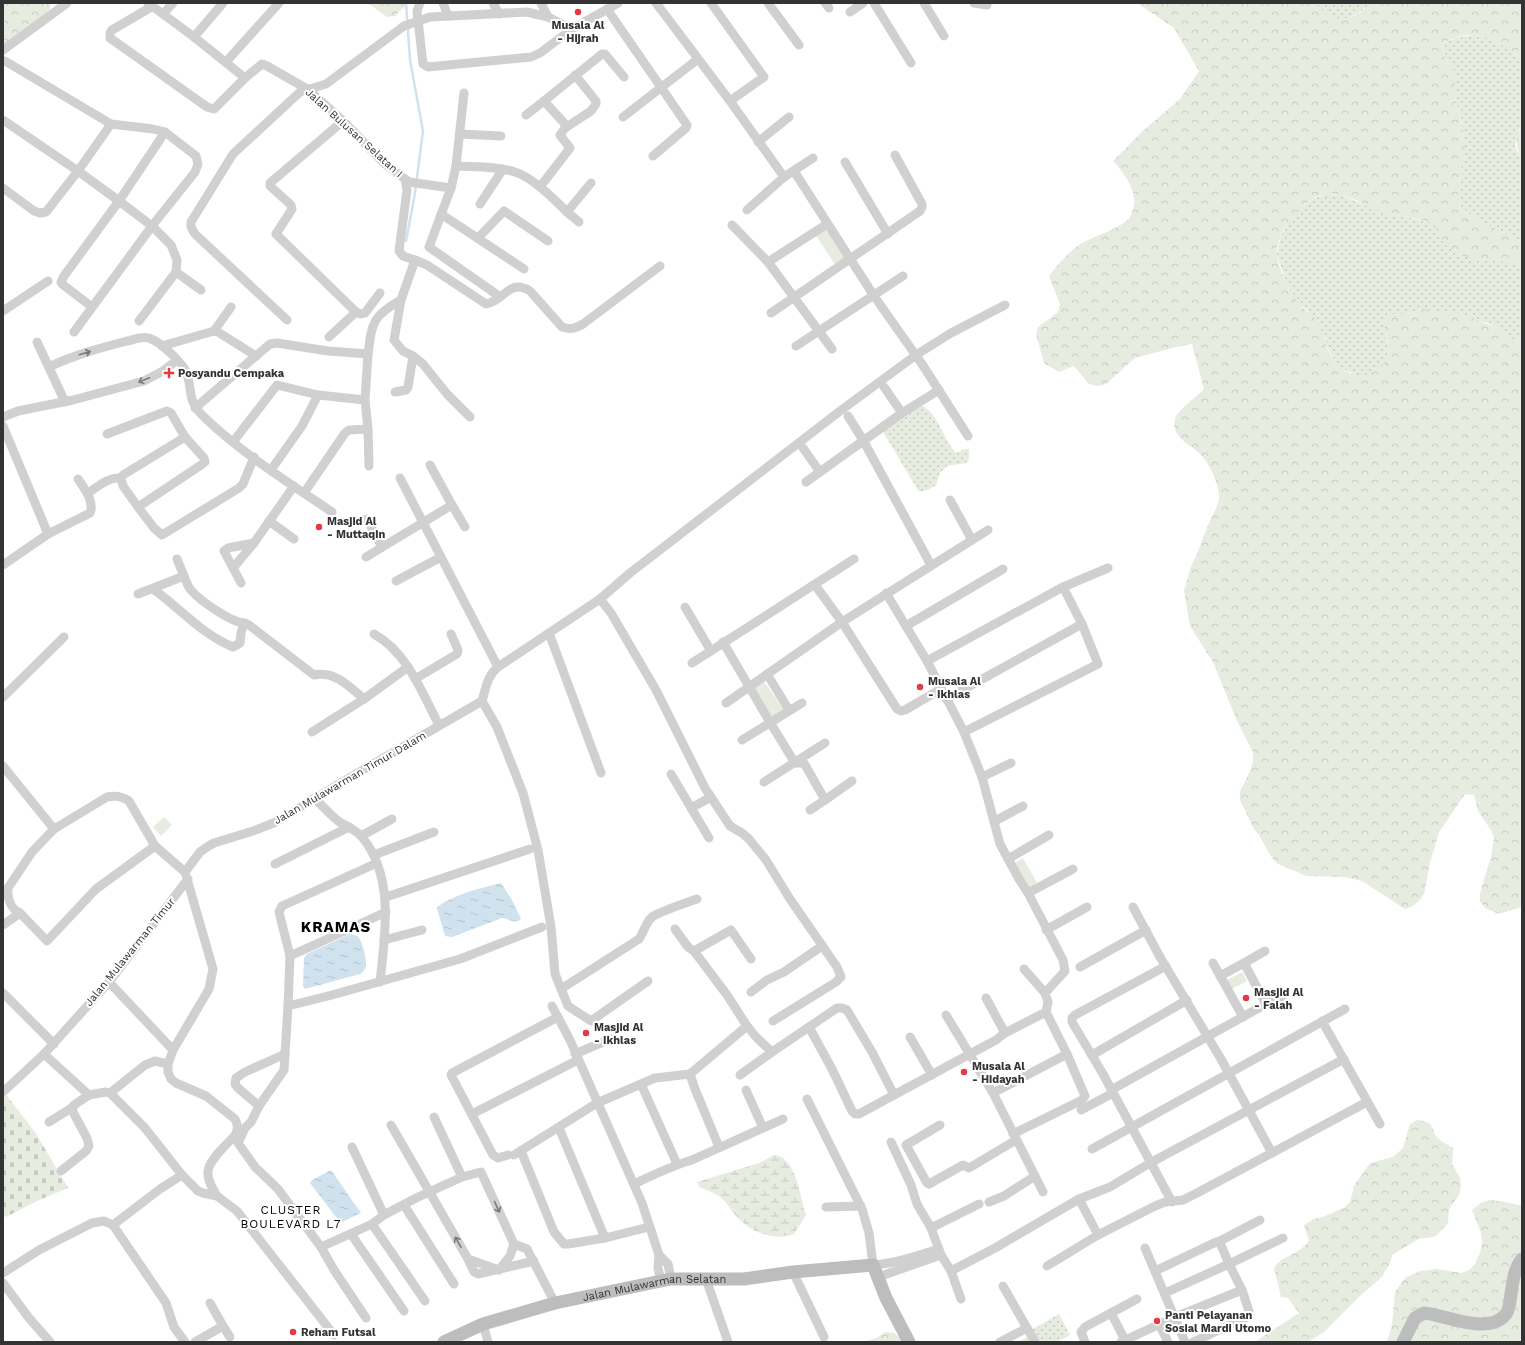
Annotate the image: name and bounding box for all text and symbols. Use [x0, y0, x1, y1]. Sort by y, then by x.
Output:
marker: Musala Al - Hijrah [573, 7, 583, 17]
place label: Musala Al - Hijrah [552, 19, 605, 45]
street label: Jalan Bulusan Selatan I [303, 86, 405, 180]
one-way arrow [79, 349, 92, 356]
marker: Posyandu Cempaka [163, 367, 175, 379]
place label: Posyandu Cempaka [178, 367, 285, 380]
one-way arrow [139, 377, 151, 385]
place label: Masjid Al - Muttaqin [327, 515, 385, 541]
marker: Masjid Al - Muttaqin [314, 522, 324, 532]
place label: Musala Al - Ikhlas [928, 675, 981, 701]
marker: Musala Al - Ikhlas [915, 682, 925, 692]
street label: Jalan Mulawarman Timur Dalam [272, 729, 428, 827]
street label: Jalan Mulawarman Timur [82, 895, 178, 1009]
district label: KRAMAS [301, 918, 371, 936]
place label: Masjid Al - Falah [1254, 986, 1304, 1012]
marker: Masjid Al - Falah [1241, 993, 1251, 1003]
place label: Masjid Al - Ikhlas [594, 1021, 644, 1047]
marker: Masjid Al - Ikhlas [581, 1028, 591, 1038]
place label: Musala Al - Hidayah [972, 1060, 1025, 1086]
marker: Musala Al - Hidayah [959, 1067, 969, 1077]
one-way arrow [494, 1201, 501, 1213]
district label: CLUSTER BOULEVARD L7 [240, 1203, 342, 1231]
one-way arrow [454, 1236, 462, 1248]
street label: Jalan Mulawarman Selatan [581, 1273, 726, 1304]
place label: Panti Pelayanan Sosial Mardi Utomo [1165, 1309, 1272, 1335]
marker: Panti Pelayanan Sosial Mardi Utomo [1152, 1316, 1162, 1326]
place label: Reham Futsal [301, 1326, 376, 1339]
marker: Reham Futsal [288, 1327, 298, 1337]

